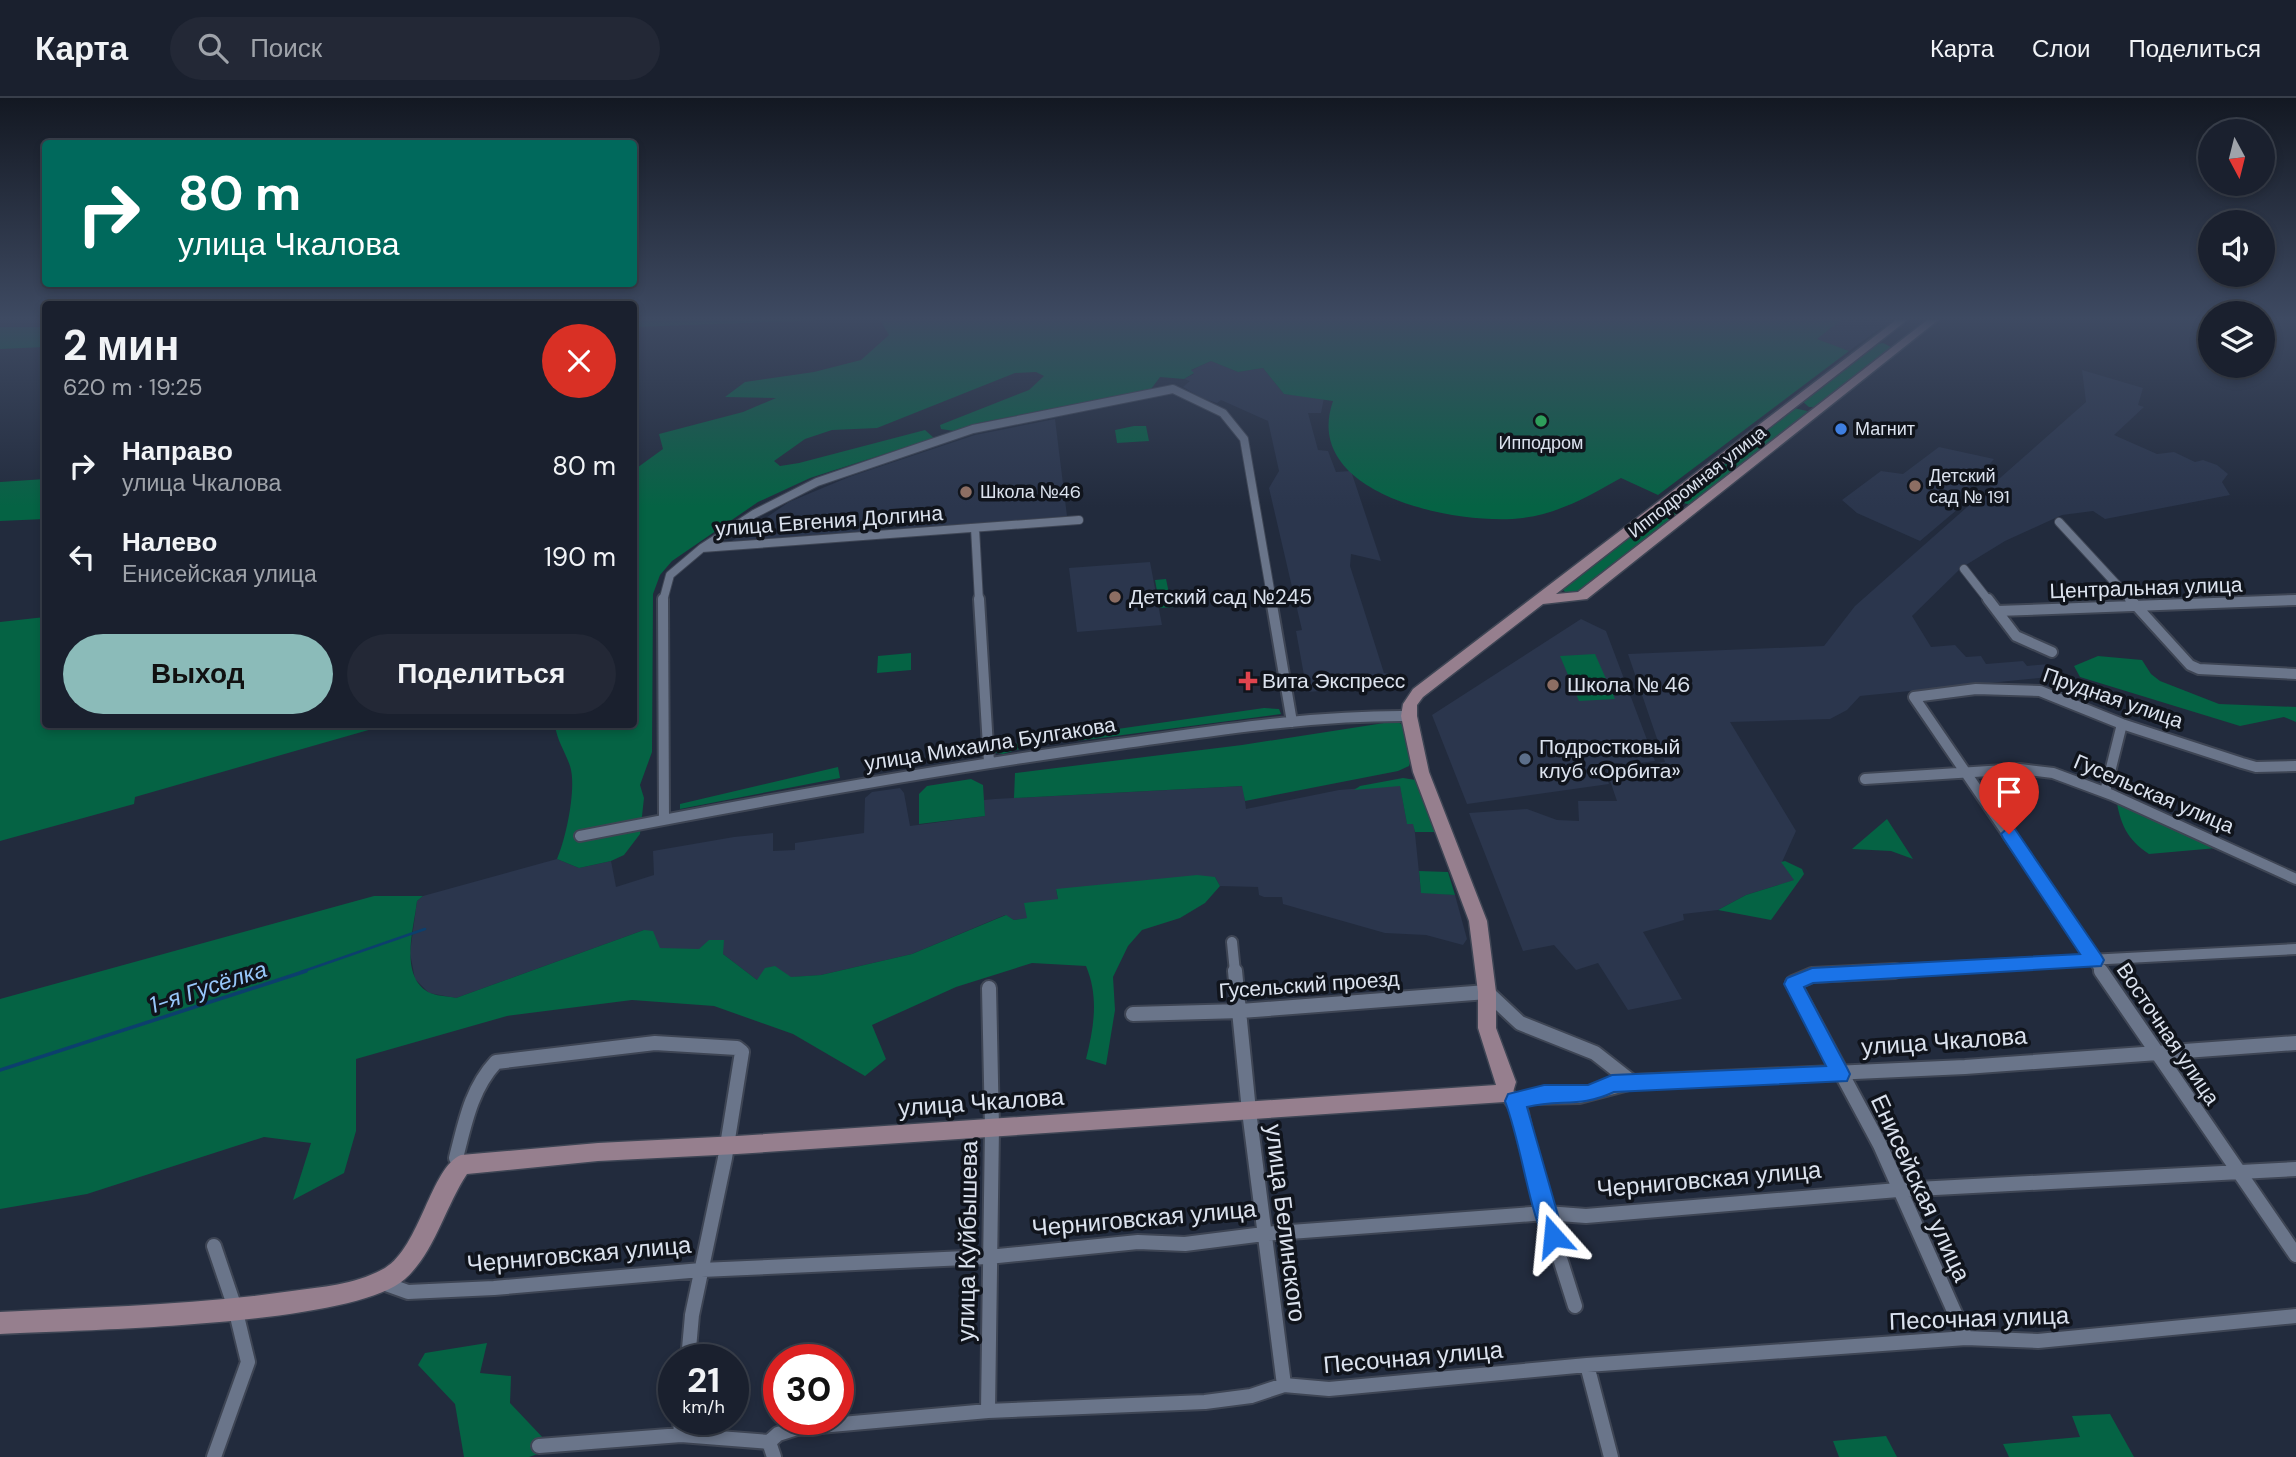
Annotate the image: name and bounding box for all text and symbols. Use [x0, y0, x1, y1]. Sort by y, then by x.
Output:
search box [170, 17, 660, 80]
text: Карта [35, 27, 128, 70]
icon: search [194, 29, 232, 67]
text: Поиск [250, 31, 322, 65]
text: Карта [1930, 33, 1994, 64]
text: Слои [2032, 33, 2090, 64]
text: Поделиться [2128, 33, 2261, 64]
north arrow [2198, 119, 2275, 196]
map controls [2198, 119, 2275, 378]
text: 80 m [178, 161, 301, 225]
icon: right [63, 168, 154, 259]
button: sound [2198, 210, 2275, 287]
text: улица Чкалова [178, 223, 400, 265]
button: layers [2198, 301, 2275, 378]
text: 2 мин [63, 318, 179, 373]
button: close [542, 324, 616, 398]
text: 620 m · 19:25 [63, 372, 203, 402]
marker: Ипподром [1533, 413, 1549, 429]
place label: Магнит [1855, 417, 1915, 441]
street label: Ипподромная улица [1623, 420, 1772, 543]
marker: Магнит [1833, 421, 1849, 437]
place label: Ипподром [1499, 431, 1583, 455]
text: Направо [122, 434, 233, 468]
icon: right [63, 447, 101, 485]
text: 80 m [552, 449, 616, 483]
place label: Детский сад № 191 [1929, 464, 2010, 509]
text: улица Чкалова [122, 468, 281, 498]
marker: Детский сад № 191 [1907, 478, 1923, 494]
place label: Школа №46 [980, 480, 1081, 504]
marker: Школа №46 [958, 484, 974, 500]
street label: улица Евгения Долгина [714, 499, 944, 543]
text: Налево [122, 525, 217, 559]
icon: left [63, 538, 101, 576]
text: 190 m [544, 540, 616, 574]
text: Енисейская улица [122, 559, 317, 589]
street label: Центральная улица [2049, 571, 2243, 605]
place label: Детский сад №245 [1129, 583, 1312, 611]
marker: Детский сад №245 [1107, 589, 1123, 605]
button: Выход [63, 634, 333, 714]
button: Поделиться [347, 634, 616, 714]
street label: Прудная улица [2039, 661, 2187, 735]
place label: Вита Экспресс [1262, 667, 1405, 695]
place label: Школа № 46 [1567, 671, 1690, 699]
marker: Вита Экспресс [1240, 673, 1256, 689]
marker: Школа № 46 [1545, 677, 1561, 693]
street label: улица Михаила Булгакова [862, 710, 1118, 778]
place label: Подростковый клуб «Орбита» [1539, 733, 1681, 785]
street label: Гусельская улица [2070, 748, 2239, 840]
marker: Подростковый клуб «Орбита» [1517, 751, 1533, 767]
pin [1979, 762, 2039, 834]
icon: arrive [1990, 773, 2028, 811]
water label: 1-я Гусёлка [145, 954, 271, 1020]
street label: Восточная улица [2110, 957, 2226, 1111]
street label: Гусельский проезд [1218, 965, 1400, 1005]
street label: улица Чкалова [1860, 1020, 2029, 1062]
street label: улица Чкалова [897, 1081, 1066, 1123]
street label: Енисейская улица [1864, 1089, 1978, 1287]
street label: улица Белинского [1258, 1122, 1314, 1324]
street label: улица Куйбышева [950, 1140, 984, 1342]
street label: Черниговская улица [1596, 1154, 1823, 1204]
street label: Черниговская улица [1031, 1193, 1258, 1243]
position arrow [1516, 1199, 1590, 1273]
street label: Черниговская улица [466, 1229, 693, 1279]
street label: Песочная улица [1888, 1299, 2070, 1337]
street label: Песочная улица [1322, 1334, 1505, 1380]
speed limit sign: 30 [763, 1344, 854, 1435]
text: 21 [687, 1357, 720, 1403]
text: km/h [682, 1395, 725, 1419]

